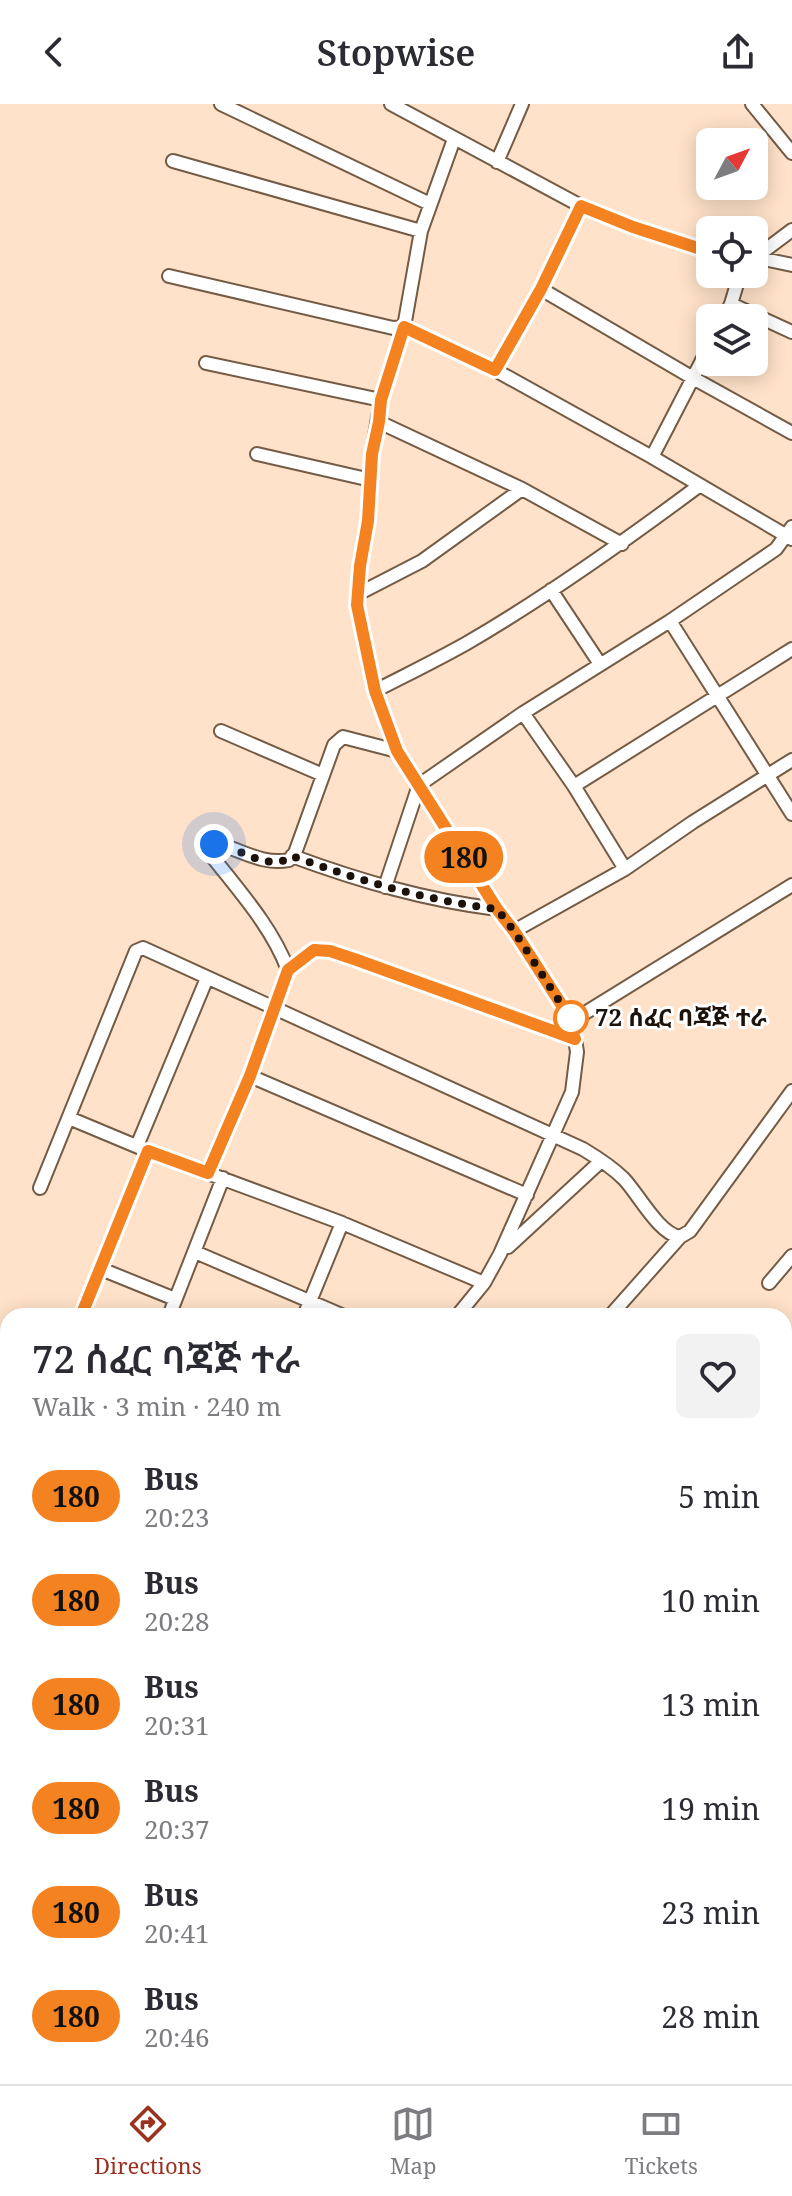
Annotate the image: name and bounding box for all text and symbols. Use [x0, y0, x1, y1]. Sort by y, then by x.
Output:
text: Stopwise [317, 28, 475, 77]
icon: back [32, 30, 76, 74]
icon: share [716, 30, 760, 74]
north arrow [696, 128, 768, 200]
map controls [696, 128, 768, 376]
button: locate [696, 216, 768, 288]
button: layers [696, 304, 768, 376]
your location [194, 824, 234, 864]
line badge: 180 [418, 831, 510, 883]
text: 180 [440, 838, 488, 876]
place label: 72 ሰፈር ባጃጅ ተራ [595, 1000, 767, 1033]
marker: 72 ሰፈር ባጃጅ ተራ [554, 1001, 588, 1035]
text: 72 ሰፈር ባጃጅ ተራ [32, 1332, 300, 1384]
button: heart [676, 1334, 760, 1418]
text: Walk · 3 min · 240 m [32, 1388, 281, 1424]
text: Bus [144, 1458, 199, 1499]
text: 5 min [678, 1476, 760, 1517]
text: 180 [52, 1477, 100, 1515]
text: 20:23 [144, 1499, 210, 1535]
text: Bus [144, 1562, 199, 1603]
text: 10 min [661, 1580, 760, 1621]
text: 180 [52, 1581, 100, 1619]
text: 20:28 [144, 1603, 210, 1639]
text: Bus [144, 1666, 199, 1707]
text: 13 min [661, 1684, 760, 1725]
text: 180 [52, 1685, 100, 1723]
text: 20:31 [144, 1707, 210, 1743]
text: Bus [144, 1770, 199, 1811]
text: 19 min [661, 1788, 760, 1829]
text: 180 [52, 1789, 100, 1827]
text: 20:37 [144, 1811, 210, 1847]
text: Bus [144, 1874, 199, 1915]
text: 23 min [661, 1892, 760, 1933]
text: 180 [52, 1893, 100, 1931]
text: 20:41 [144, 1915, 210, 1951]
text: Bus [144, 1978, 199, 2019]
text: 28 min [661, 1996, 760, 2037]
text: 180 [52, 1997, 100, 2035]
text: 20:46 [144, 2019, 210, 2055]
tab: Directions [94, 2102, 202, 2180]
tab: Map [390, 2102, 436, 2180]
tab: Tickets [625, 2102, 698, 2180]

